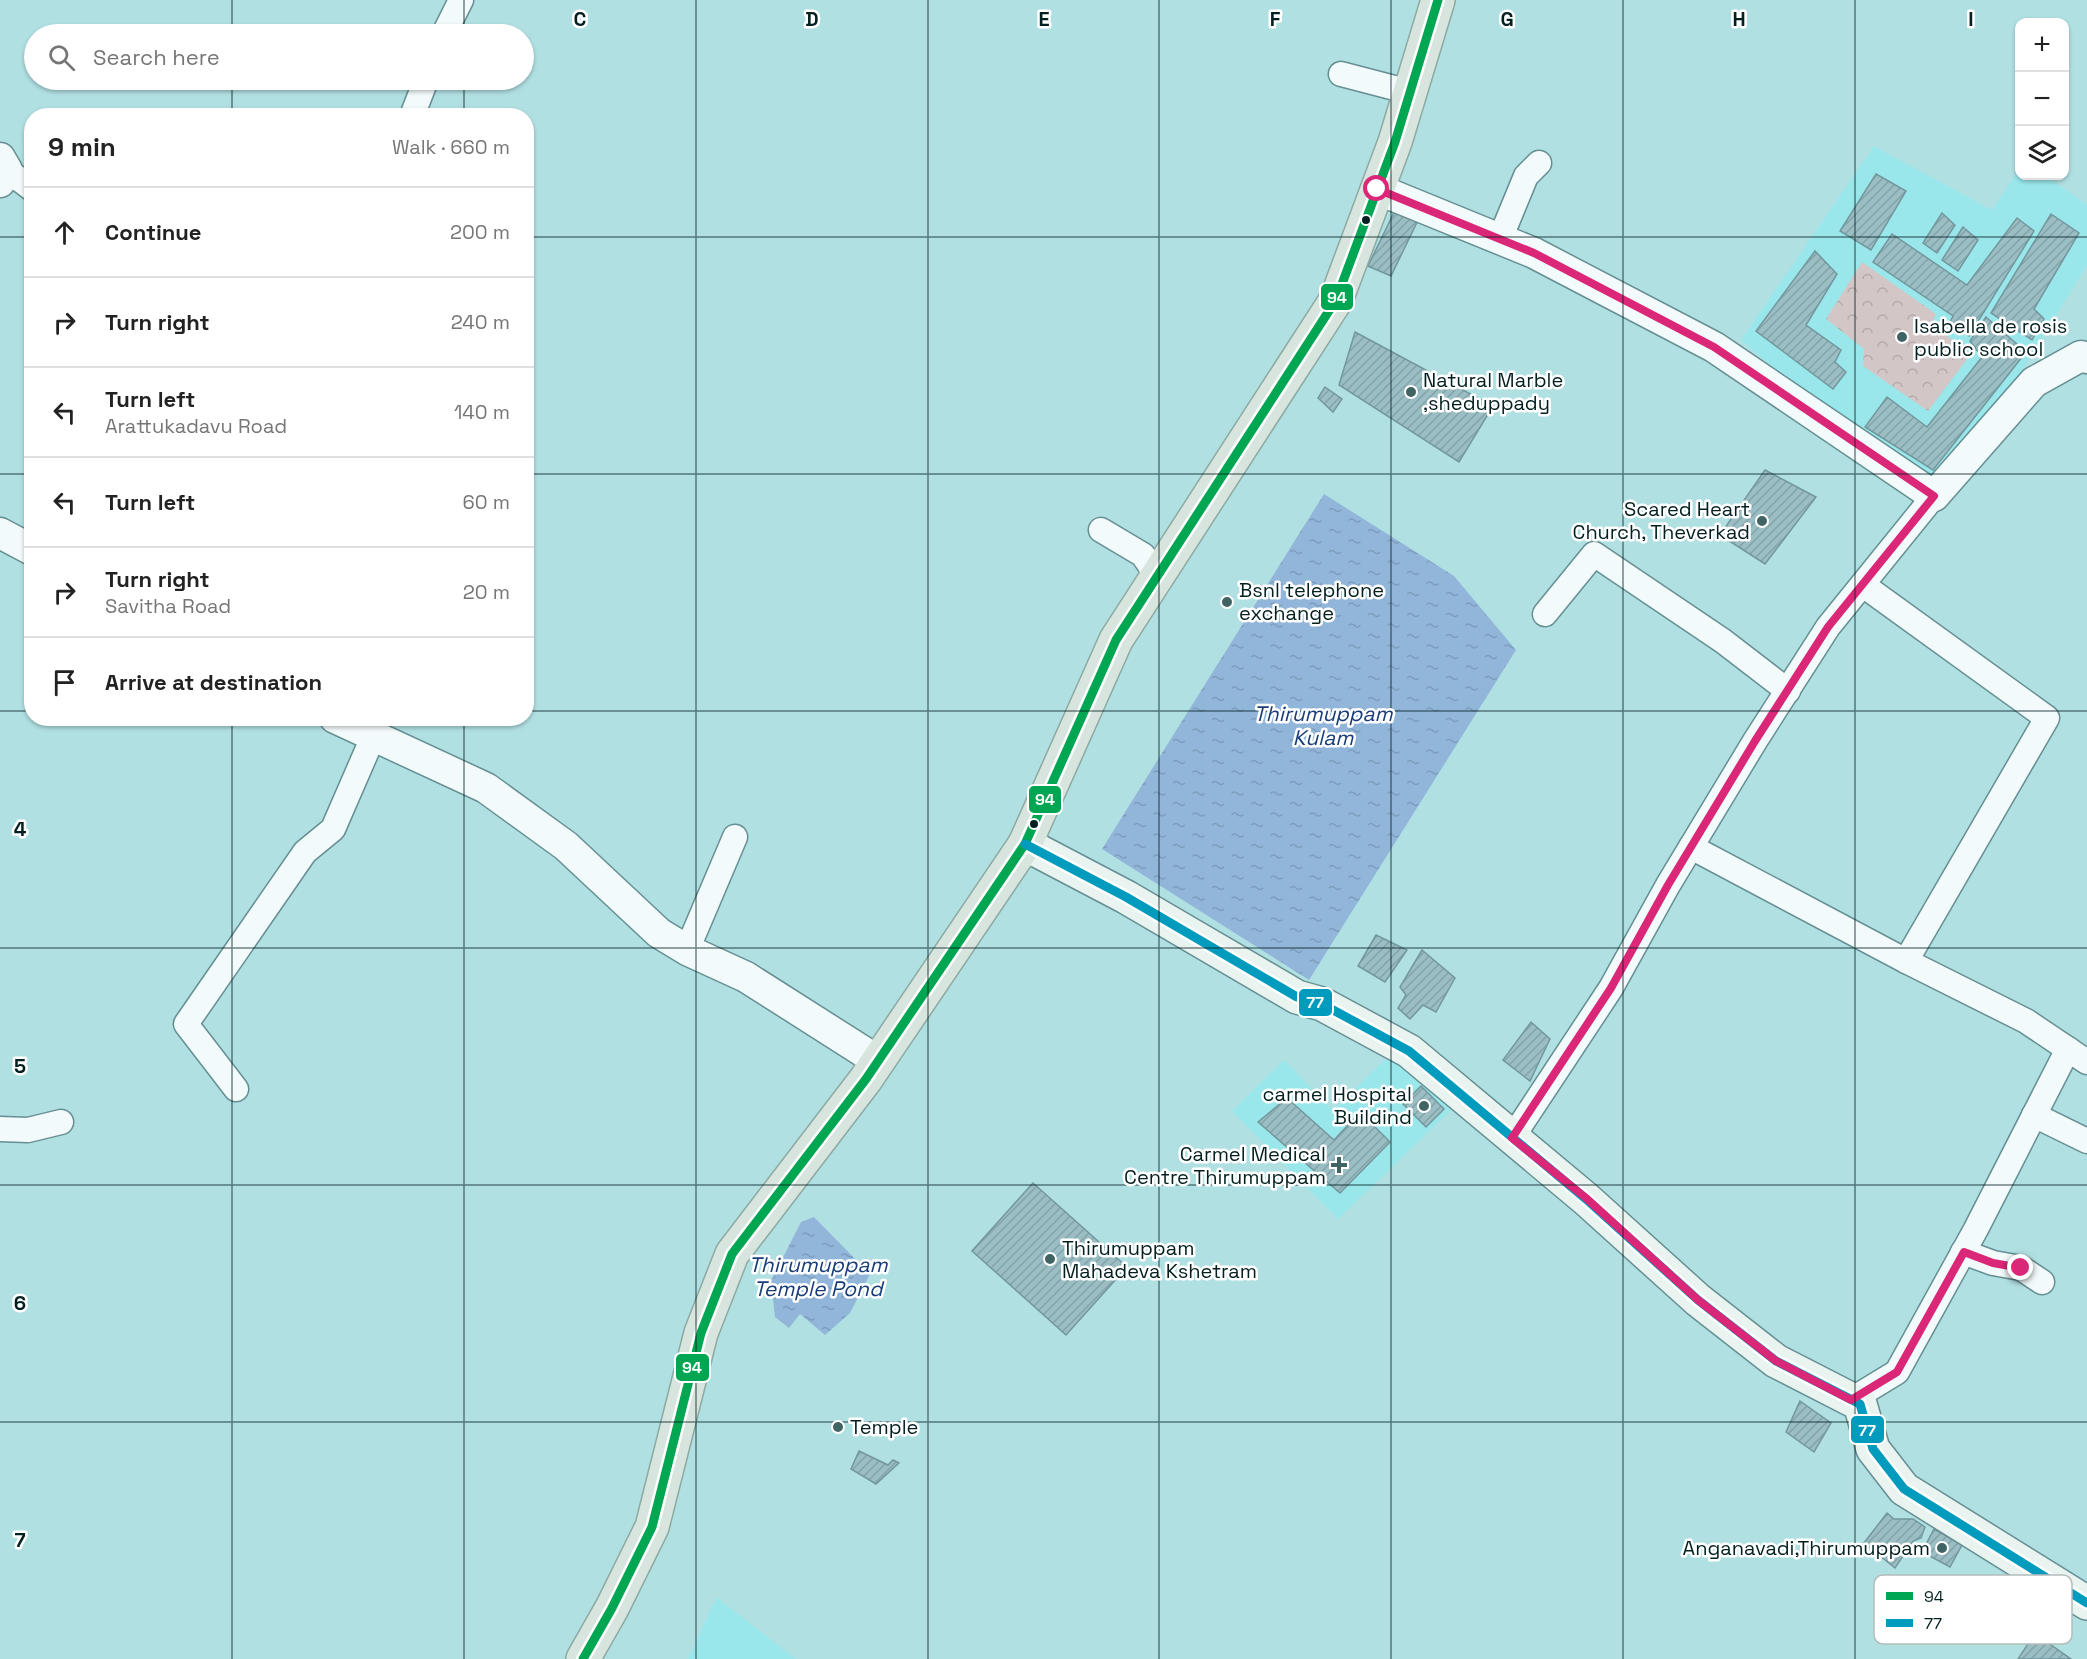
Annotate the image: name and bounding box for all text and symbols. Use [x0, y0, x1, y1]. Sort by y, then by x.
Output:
text: C [574, 6, 587, 32]
text: D [805, 6, 819, 32]
text: E [1038, 6, 1050, 32]
text: F [1270, 6, 1281, 32]
text: G [1500, 6, 1514, 32]
text: H [1732, 6, 1746, 32]
text: I [1968, 6, 1974, 32]
map controls [2015, 18, 2069, 180]
button: + [2015, 18, 2069, 72]
search box [24, 24, 534, 90]
icon: search [45, 41, 78, 74]
text: Search here [93, 43, 220, 71]
button: − [2015, 72, 2069, 126]
button: layers [2015, 126, 2069, 180]
text: 9 min [48, 130, 116, 164]
text: Walk · 660 m [392, 134, 510, 160]
route start [1363, 175, 1389, 201]
unlabelled marker [1360, 214, 1372, 226]
icon: ahead [48, 216, 81, 249]
text: Continue [105, 218, 201, 246]
text: 200 m [450, 219, 510, 245]
line badge: 94 [1320, 283, 1354, 311]
text: 94 [1327, 287, 1347, 308]
icon: right [48, 306, 81, 339]
text: Turn right [105, 308, 210, 336]
text: 240 m [451, 309, 510, 335]
place label: Isabella de rosis public school [1914, 313, 2067, 362]
marker: Isabella de rosis public school [1895, 330, 1909, 344]
place label: Natural Marble ,sheduppady [1423, 367, 1563, 416]
text: Turn left [105, 385, 195, 413]
marker: Natural Marble ,sheduppady [1404, 385, 1418, 399]
icon: left [48, 396, 81, 429]
text: 140 m [454, 399, 510, 425]
text: Arattukadavu Road [105, 413, 287, 439]
icon: left [48, 486, 81, 519]
text: Turn left [105, 488, 195, 516]
text: 60 m [463, 489, 510, 515]
place label: Scared Heart Church, Theverkad [1573, 496, 1750, 545]
marker: Scared Heart Church, Theverkad [1755, 514, 1769, 528]
text: Turn right [105, 565, 210, 593]
icon: right [48, 576, 81, 609]
place label: Bsnl telephone exchange [1239, 577, 1384, 626]
text: 20 m [463, 579, 510, 605]
text: Savitha Road [105, 593, 231, 619]
marker: Bsnl telephone exchange [1220, 595, 1234, 609]
icon: arrive [48, 666, 81, 699]
text: Arrive at destination [105, 668, 322, 696]
water label: Thirumuppam Kulam [1253, 700, 1393, 751]
line badge: 94 [1028, 785, 1062, 814]
text: 94 [1035, 789, 1055, 810]
text: 4 [14, 816, 27, 842]
unlabelled marker [1028, 818, 1040, 830]
line badge: 77 [1298, 988, 1333, 1017]
text: 77 [1306, 992, 1324, 1013]
text: 5 [14, 1053, 26, 1079]
place label: carmel Hospital Buildind [1263, 1081, 1412, 1130]
marker: carmel Hospital Buildind [1417, 1099, 1431, 1113]
place label: Carmel Medical Centre Thirumuppam [1124, 1141, 1326, 1190]
marker: Carmel Medical Centre Thirumuppam [1330, 1156, 1348, 1174]
place label: Thirumuppam Mahadeva Kshetram [1062, 1235, 1257, 1284]
water label: Thirumuppam Temple Pond [748, 1251, 888, 1302]
marker: Thirumuppam Mahadeva Kshetram [1043, 1252, 1057, 1266]
route end [2007, 1254, 2033, 1280]
text: 6 [14, 1290, 26, 1316]
line badge: 94 [675, 1353, 710, 1382]
text: 94 [682, 1357, 702, 1378]
place label: Temple [850, 1414, 918, 1440]
line badge: 77 [1850, 1415, 1885, 1444]
marker: Temple [831, 1420, 845, 1434]
text: 77 [1858, 1420, 1876, 1441]
text: 7 [14, 1527, 26, 1553]
place label: Anganavadi,Thirumuppam [1683, 1535, 1930, 1561]
marker: Anganavadi,Thirumuppam [1935, 1541, 1949, 1555]
legend [1874, 1575, 2072, 1644]
text: 94 [1924, 1586, 1944, 1607]
text: 77 [1924, 1613, 1942, 1634]

